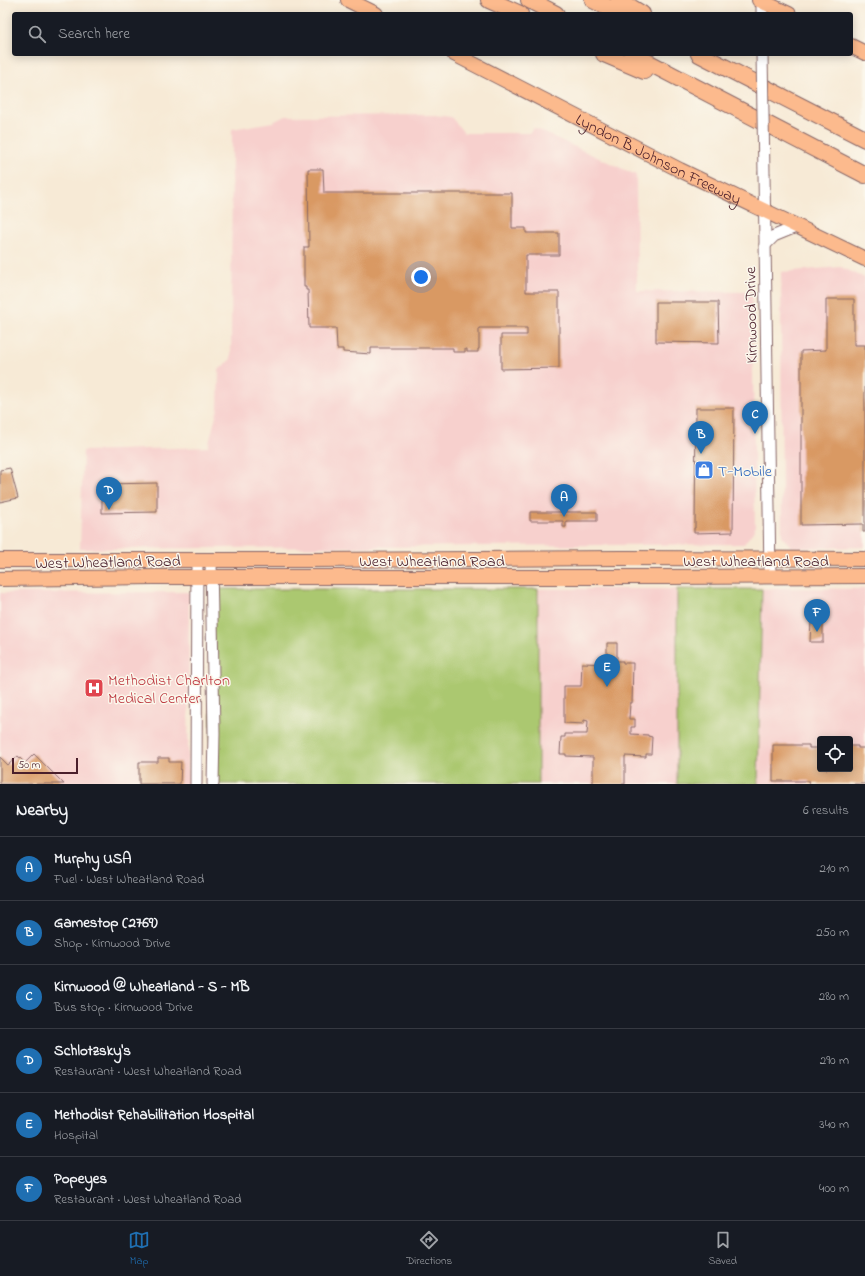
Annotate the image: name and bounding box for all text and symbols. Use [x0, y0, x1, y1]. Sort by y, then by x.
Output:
search box [12, 12, 853, 56]
icon: search [26, 23, 48, 45]
text: Search here [58, 23, 130, 45]
street label: Lyndon B Johnson Freeway [571, 108, 745, 212]
street label: Kirnwood Drive [739, 266, 765, 364]
your location [411, 267, 431, 287]
pin: C [742, 401, 768, 434]
pin: B [688, 421, 714, 454]
shop icon: T-Mobile [693, 459, 715, 481]
place label: T-Mobile [718, 460, 773, 484]
pin: D [96, 477, 122, 510]
pin: A [551, 484, 577, 517]
street label: West Wheatland Road [35, 550, 181, 576]
street label: West Wheatland Road [359, 550, 505, 574]
street label: West Wheatland Road [683, 550, 829, 574]
pin: F [804, 599, 830, 632]
pin: E [594, 654, 620, 687]
place label: Methodist Charlton Medical Center [108, 669, 230, 711]
hospital icon: Methodist Charlton Medical Center [83, 677, 105, 699]
map controls [817, 736, 853, 772]
button: locate [817, 736, 853, 772]
scale bar [12, 756, 78, 775]
text: 50 m [18, 757, 40, 773]
text: Nearby [16, 798, 68, 823]
text: 6 results [803, 801, 849, 820]
text: Murphy USA [54, 848, 132, 870]
text: A [25, 859, 33, 878]
text: 210 m [819, 859, 849, 878]
text: Fuel · West Wheatland Road [54, 870, 204, 889]
text: Gamestop (2769) [54, 912, 158, 934]
text: B [25, 923, 33, 942]
text: 250 m [816, 923, 849, 942]
text: Shop · Kirnwood Drive [54, 934, 170, 953]
text: Kirnwood @ Wheatland - S - MB [54, 976, 250, 998]
text: C [25, 987, 33, 1006]
text: 280 m [819, 987, 849, 1006]
text: Bus stop · Kirnwood Drive [54, 998, 193, 1017]
text: Schlotzsky's [54, 1040, 131, 1062]
text: D [24, 1051, 34, 1070]
text: 290 m [820, 1051, 849, 1070]
text: Restaurant · West Wheatland Road [54, 1062, 242, 1081]
text: Methodist Rehabilitation Hospital [54, 1104, 254, 1126]
text: E [25, 1115, 33, 1134]
text: 340 m [819, 1115, 849, 1134]
text: Hospital [54, 1126, 98, 1145]
text: Popeyes [54, 1168, 107, 1190]
text: F [25, 1179, 33, 1198]
text: 400 m [819, 1179, 849, 1198]
text: Restaurant · West Wheatland Road [54, 1190, 242, 1209]
tab: Map [128, 1229, 150, 1269]
tab: Directions [406, 1229, 452, 1269]
tab: Saved [708, 1229, 737, 1269]

